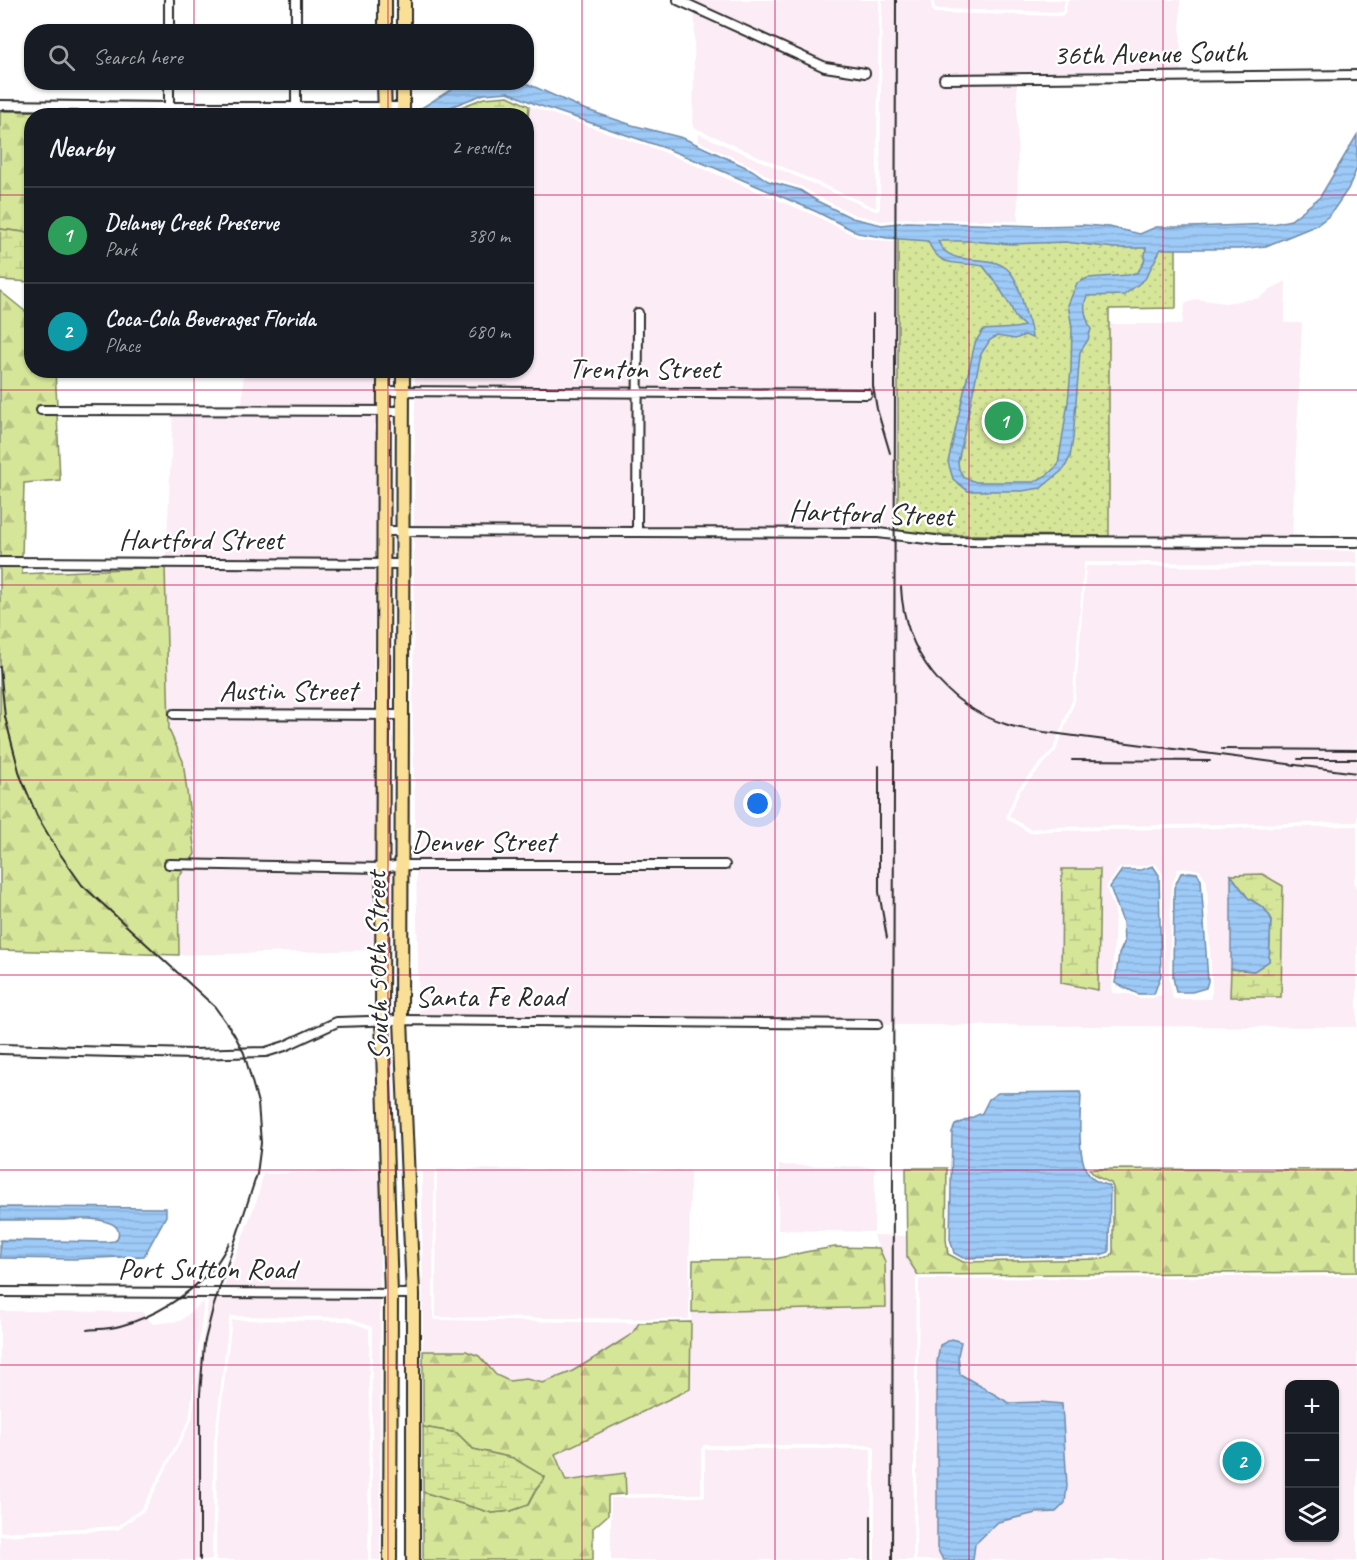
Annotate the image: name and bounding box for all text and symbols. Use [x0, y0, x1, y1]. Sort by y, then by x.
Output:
search box [24, 24, 534, 90]
street label: 36th Avenue South [1053, 32, 1249, 74]
icon: search [45, 41, 78, 74]
text: Search here [93, 43, 183, 71]
text: Nearby [48, 131, 113, 164]
text: 2 results [451, 135, 510, 160]
text: Delaney Creek Preserve [105, 209, 279, 237]
text: 1 [63, 223, 72, 248]
text: 380 m [467, 223, 510, 248]
text: Park [105, 237, 137, 262]
text: Coca-Cola Beverages Florida [105, 305, 316, 333]
text: 2 [63, 319, 72, 344]
text: 680 m [467, 319, 510, 344]
text: Place [105, 333, 140, 358]
street label: Trenton Street [568, 349, 723, 387]
pin: 1 [984, 398, 1024, 444]
street label: Hartford Street [788, 491, 957, 535]
street label: Hartford Street [119, 520, 286, 558]
street label: Austin Street [219, 671, 361, 709]
your location [743, 789, 772, 818]
street label: Denver Street [411, 822, 559, 860]
street label: South 50th Street [356, 868, 398, 1061]
street label: Santa Fe Road [415, 977, 569, 1015]
street label: Port Sutton Road [118, 1249, 301, 1287]
map controls [1285, 1380, 1339, 1542]
button: + [1285, 1380, 1339, 1434]
button: − [1285, 1434, 1339, 1488]
pin: 2 [1222, 1438, 1262, 1484]
button: layers [1285, 1488, 1339, 1542]

